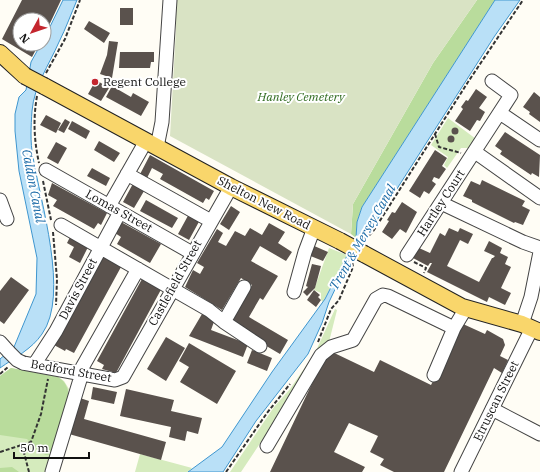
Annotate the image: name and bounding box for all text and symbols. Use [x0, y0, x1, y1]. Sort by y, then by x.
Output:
north arrow [12, 12, 52, 52]
text: N [16, 30, 32, 46]
place label: Regent College [103, 74, 186, 89]
marker: Regent College [90, 77, 100, 87]
park label: Hanley Cemetery [257, 89, 346, 104]
water label: Caldon Canal [18, 148, 49, 225]
street label: Hartley Court [413, 167, 468, 239]
street label: Shelton New Road [215, 173, 313, 232]
water label: Trent & Mersey Canal [325, 181, 400, 293]
street label: Lomas Street [83, 186, 155, 235]
street label: Castlefield Street [145, 237, 204, 328]
street label: Davis Street [55, 255, 100, 322]
street label: Bedford Street [30, 356, 113, 385]
street label: Etruscan Street [470, 358, 522, 443]
scale bar [14, 434, 89, 460]
text: 50 m [20, 440, 49, 455]

